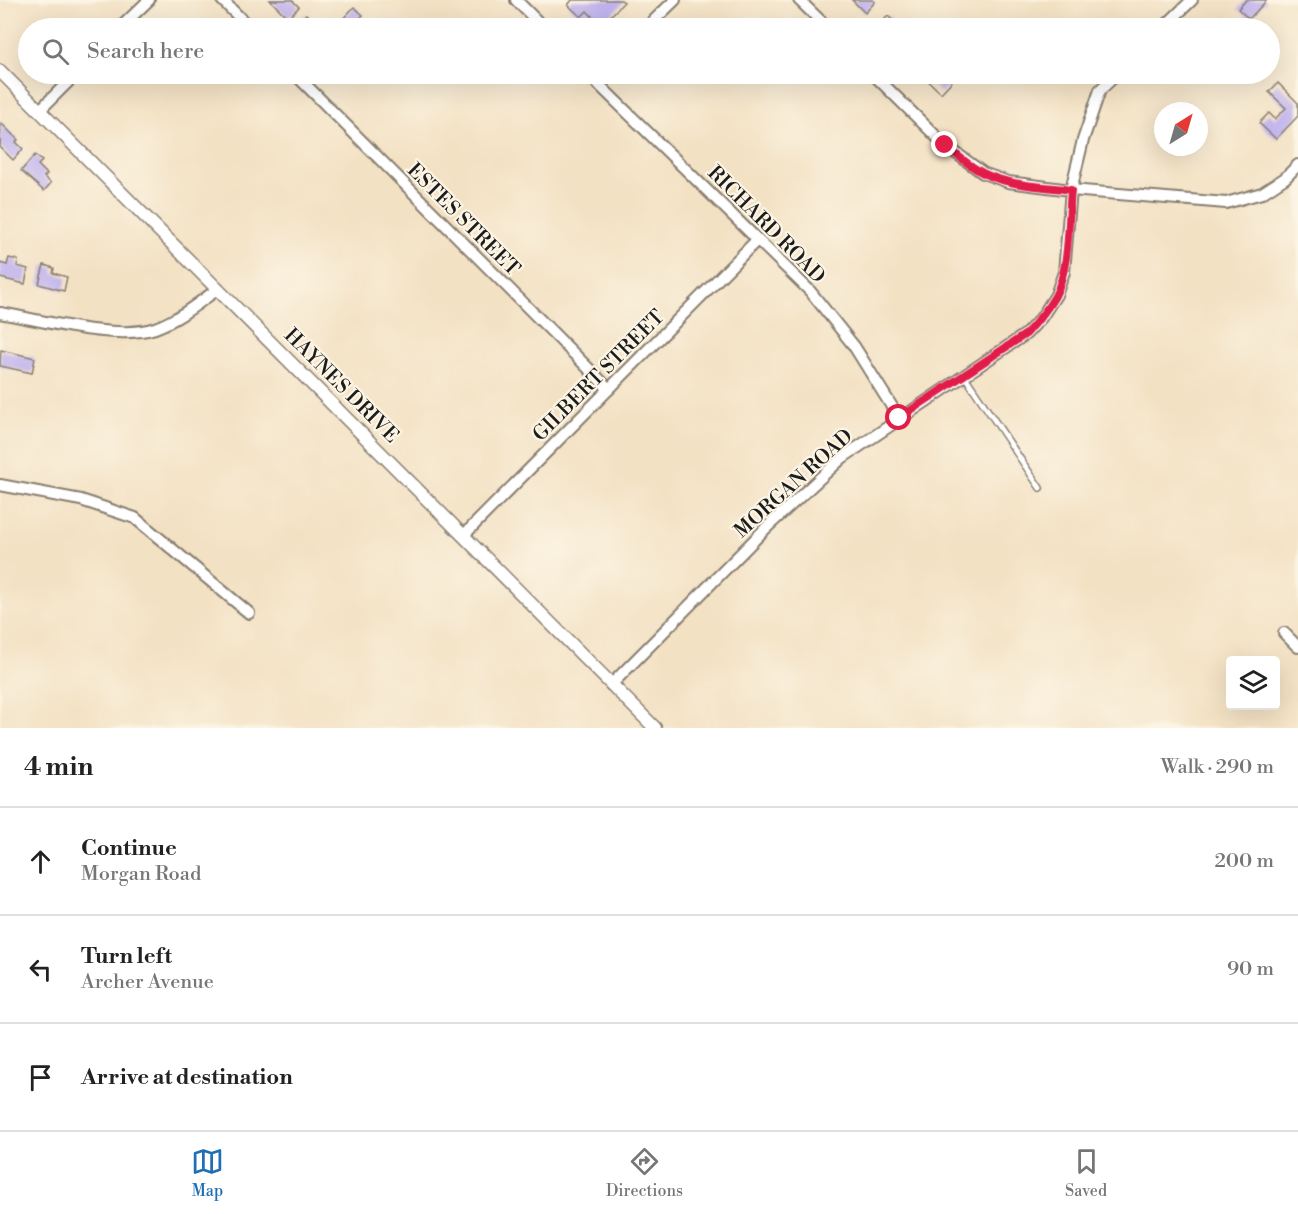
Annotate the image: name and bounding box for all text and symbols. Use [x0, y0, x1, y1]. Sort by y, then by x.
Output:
search box [18, 18, 1280, 84]
icon: search [39, 35, 72, 68]
text: Search here [87, 38, 204, 65]
north arrow [1154, 102, 1208, 156]
route end [931, 131, 957, 157]
street label: ESTES STREET [401, 158, 525, 282]
street label: RICHARD ROAD [702, 161, 830, 289]
street label: GILBERT STREET [528, 305, 670, 447]
street label: HAYNES DRIVE [278, 324, 403, 449]
route start [885, 404, 911, 430]
street label: MORGAN ROAD [729, 424, 859, 544]
map controls [1226, 656, 1280, 710]
button: layers [1226, 656, 1280, 710]
text: 4 min [24, 751, 94, 783]
text: Walk · 290 m [1161, 755, 1274, 780]
text: Continue [81, 835, 177, 862]
icon: ahead [24, 845, 57, 878]
text: 200 m [1214, 849, 1274, 874]
text: Morgan Road [81, 862, 201, 887]
text: Turn left [81, 943, 172, 970]
icon: left [24, 953, 57, 986]
text: 90 m [1227, 957, 1274, 982]
text: Archer Avenue [81, 970, 214, 995]
icon: arrive [24, 1061, 57, 1094]
text: Arrive at destination [81, 1064, 293, 1091]
tab: Map [191, 1145, 224, 1201]
tab: Directions [606, 1145, 683, 1201]
tab: Saved [1065, 1145, 1107, 1201]

